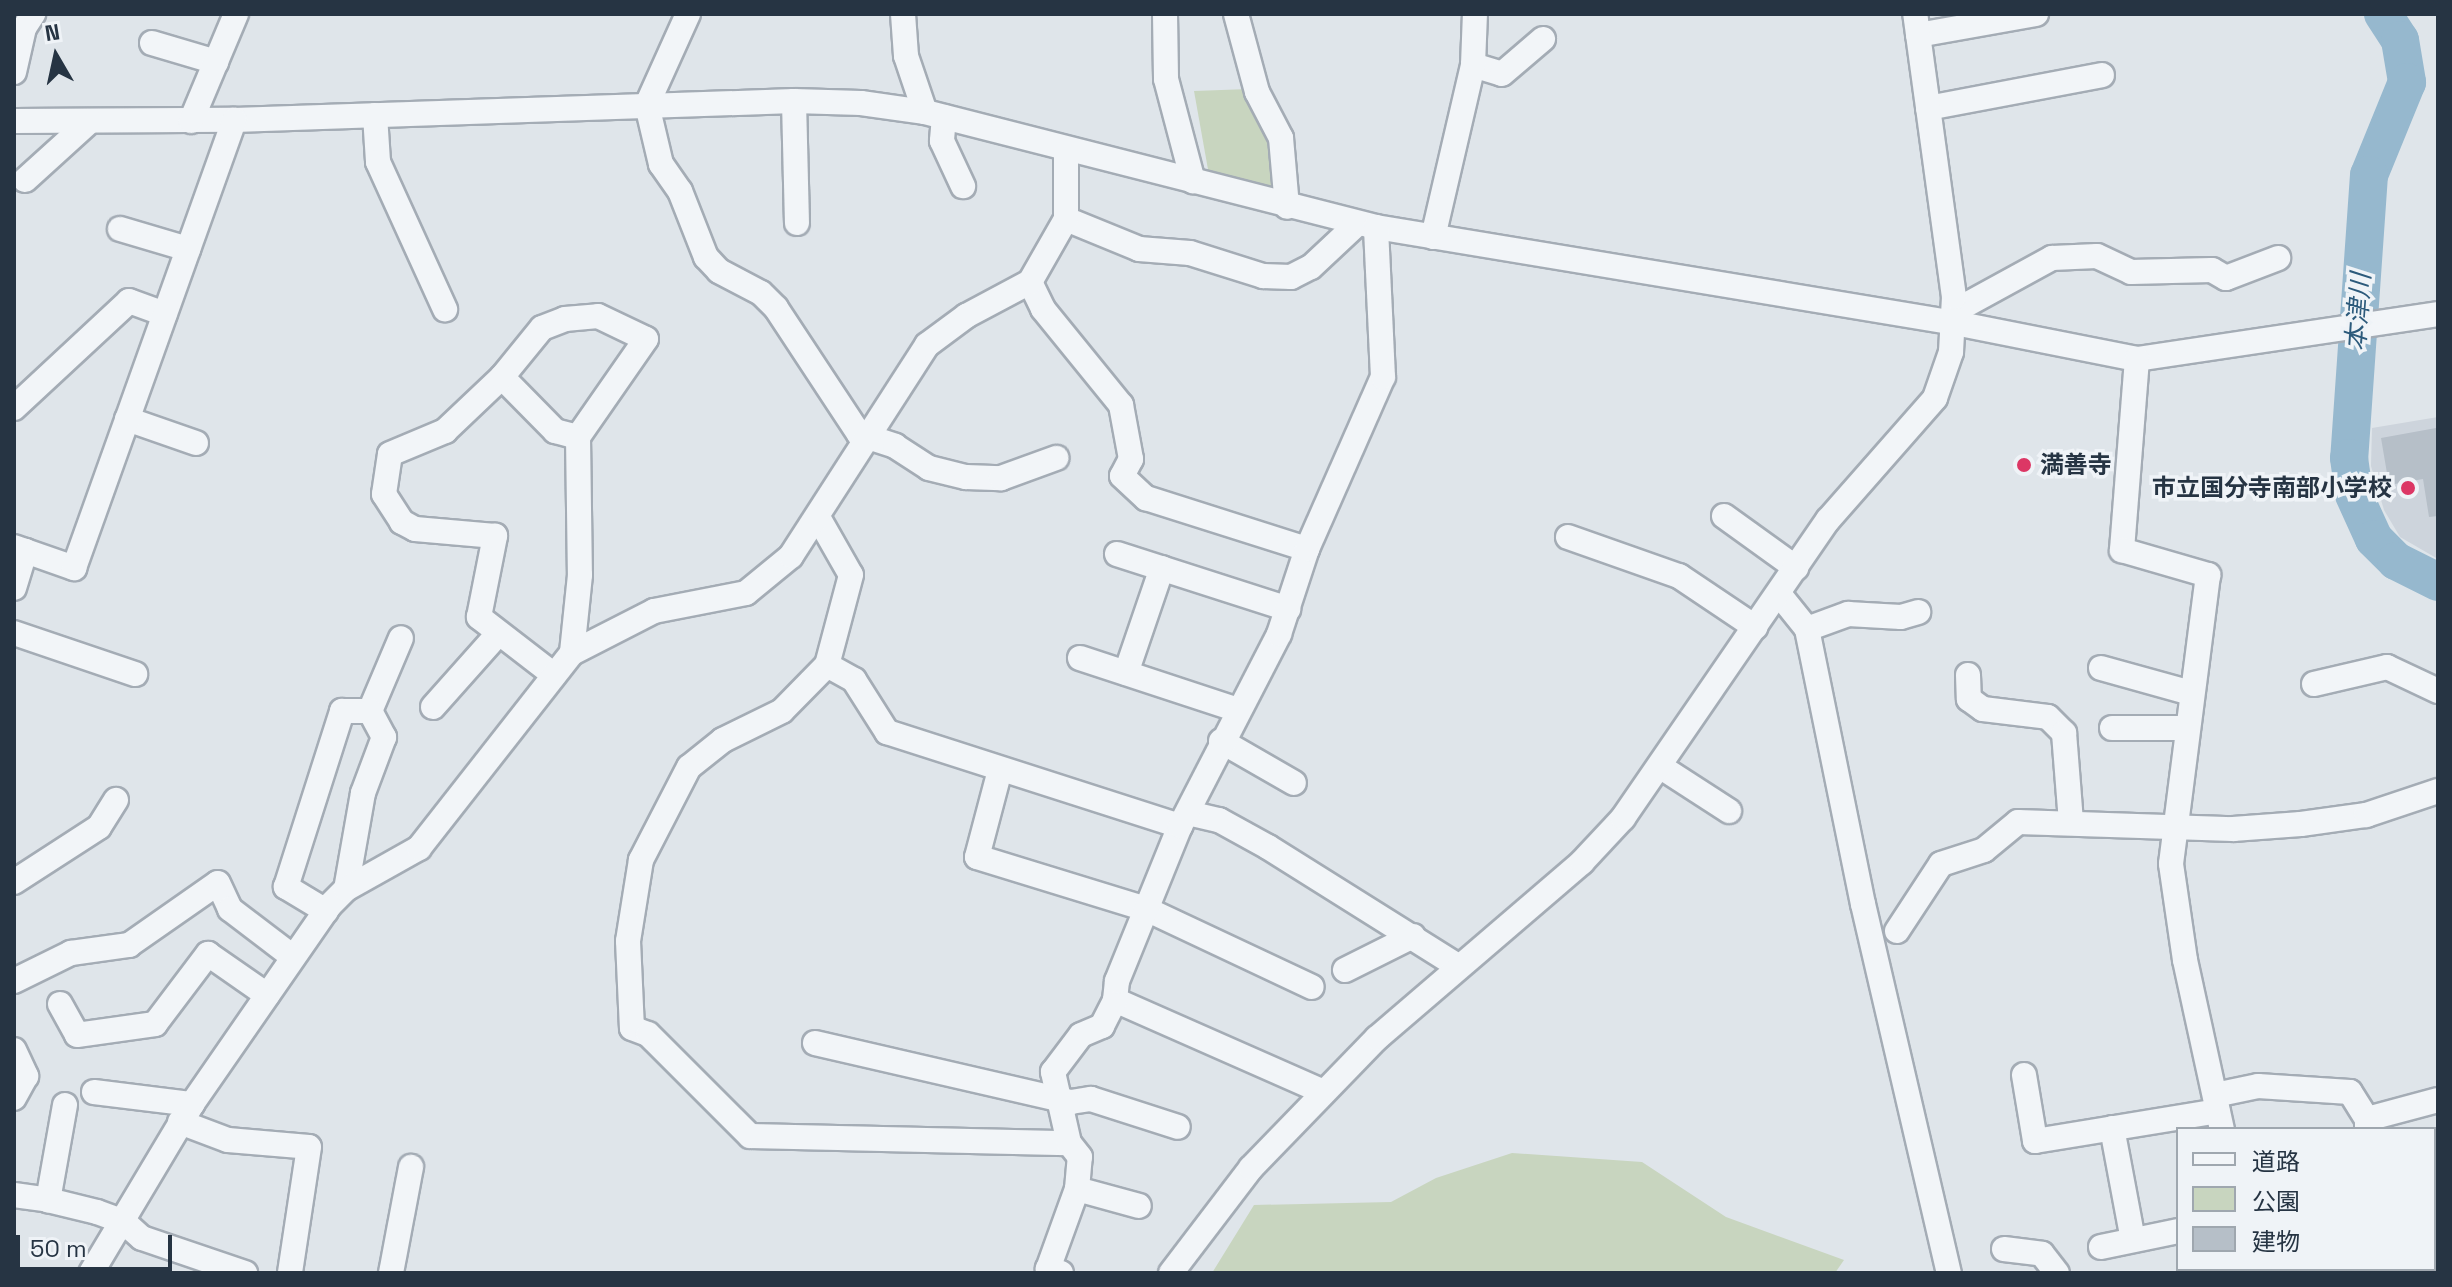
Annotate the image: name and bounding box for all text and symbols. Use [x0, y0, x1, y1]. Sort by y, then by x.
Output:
north arrow [16, 16, 96, 96]
text: N [43, 17, 62, 47]
water label: 本津川 [2341, 272, 2377, 352]
place label: 満善寺 [2040, 451, 2112, 479]
marker: 満善寺 [2015, 456, 2033, 474]
place label: 市立国分寺南部小学校 [2152, 474, 2392, 502]
marker: 市立国分寺南部小学校 [2399, 479, 2417, 497]
legend [2176, 1127, 2436, 1271]
text: 道路 [2252, 1146, 2300, 1177]
text: 公園 [2252, 1186, 2300, 1217]
scale bar [20, 1219, 176, 1269]
text: 建物 [2252, 1226, 2300, 1257]
text: 50 m [30, 1233, 87, 1264]

